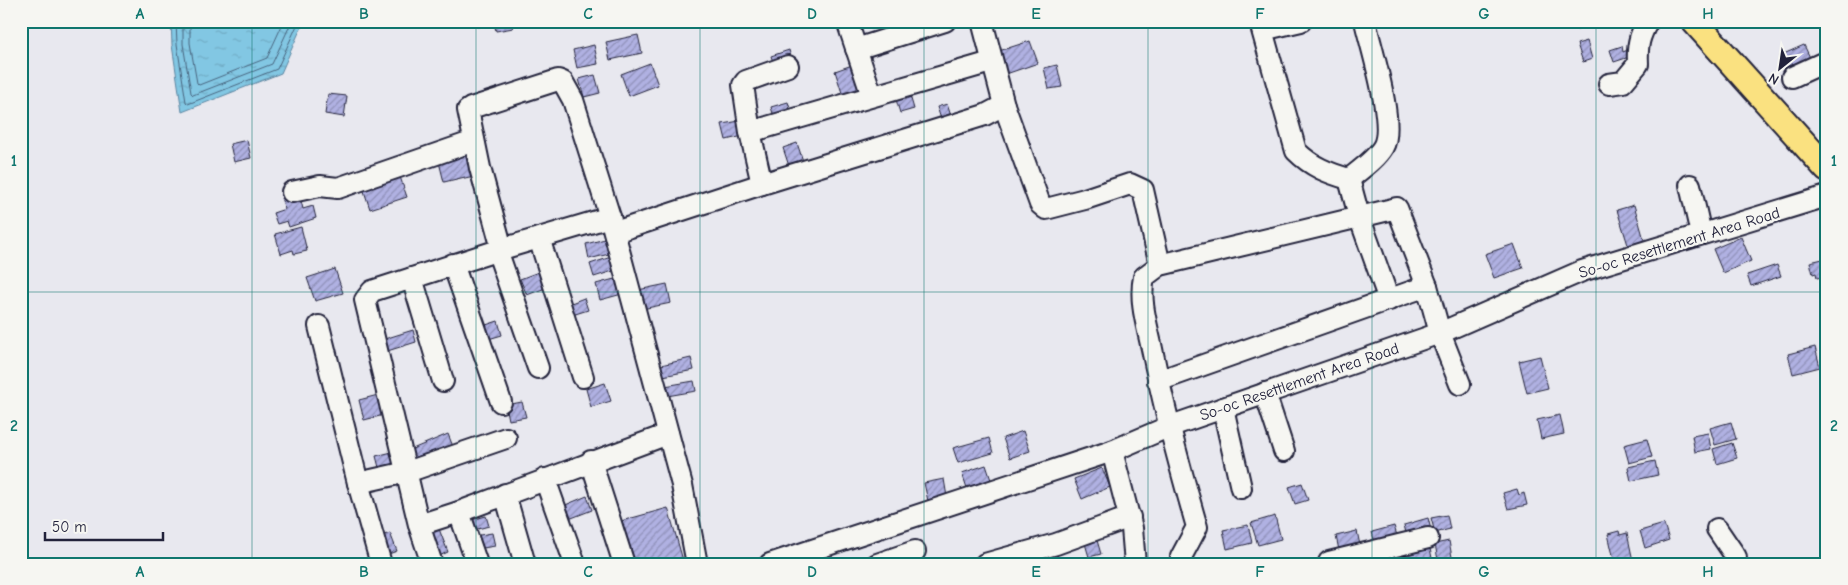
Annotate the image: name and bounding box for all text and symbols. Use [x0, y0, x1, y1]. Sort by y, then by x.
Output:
text: A [136, 5, 145, 23]
text: B [359, 5, 369, 23]
text: C [583, 5, 593, 23]
text: D [807, 5, 817, 23]
text: E [1031, 5, 1041, 23]
text: F [1255, 5, 1265, 23]
text: G [1478, 5, 1490, 23]
text: H [1702, 5, 1714, 23]
north arrow [1756, 42, 1806, 92]
text: N [1766, 69, 1782, 88]
text: 1 [11, 152, 17, 170]
text: 1 [1831, 152, 1837, 170]
street label: So-oc Resettlement Area Road [1577, 204, 1782, 282]
street label: So-oc Resettlement Area Road [1197, 339, 1401, 425]
text: 2 [10, 417, 18, 435]
text: 2 [1830, 417, 1838, 435]
scale bar [45, 510, 162, 542]
text: 50 m [52, 518, 87, 536]
text: A [136, 563, 145, 581]
text: B [359, 563, 369, 581]
text: C [583, 563, 593, 581]
text: D [807, 563, 817, 581]
text: E [1031, 563, 1041, 581]
text: F [1255, 563, 1265, 581]
text: G [1478, 563, 1490, 581]
text: H [1702, 563, 1714, 581]

